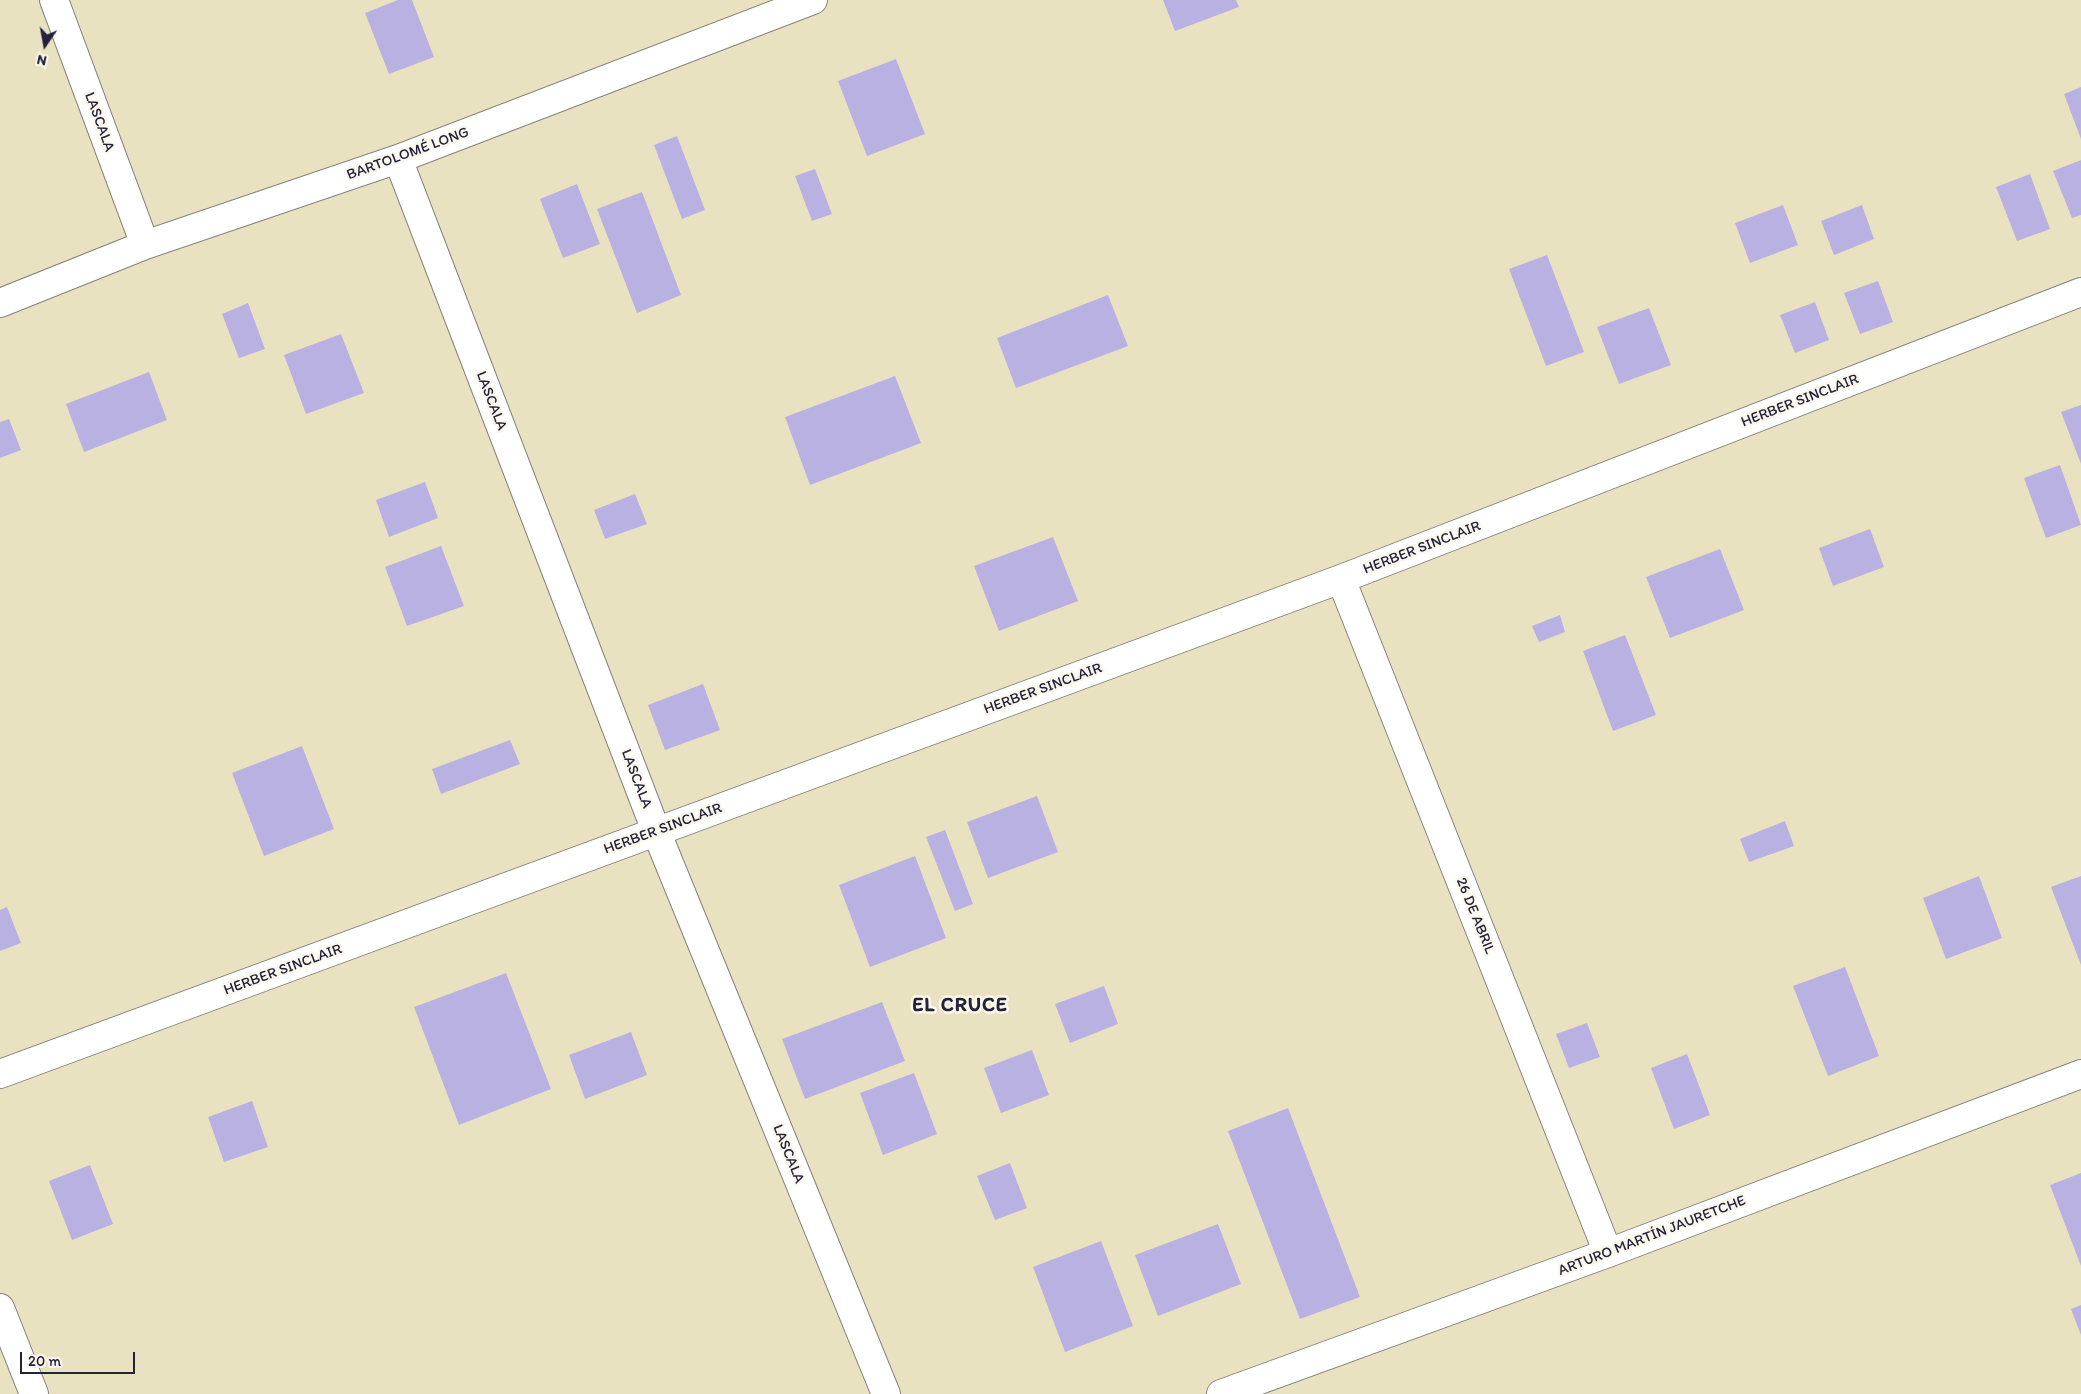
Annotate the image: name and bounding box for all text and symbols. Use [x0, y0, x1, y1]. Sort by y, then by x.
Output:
north arrow [20, 20, 70, 70]
text: N [35, 51, 48, 69]
street label: LASCALA [80, 90, 118, 154]
street label: BARTOLOMÉ LONG [344, 124, 472, 184]
street label: LASCALA [471, 369, 511, 433]
street label: HERBER SINCLAIR [1739, 370, 1861, 432]
street label: HERBER SINCLAIR [1361, 517, 1483, 579]
street label: HERBER SINCLAIR [981, 659, 1105, 719]
street label: LASCALA [616, 747, 656, 811]
street label: HERBER SINCLAIR [601, 799, 725, 859]
street label: 26 DE ABRIL [1452, 875, 1498, 957]
street label: HERBER SINCLAIR [221, 940, 345, 1000]
district label: EL CRUCE [911, 994, 1009, 1018]
street label: LASCALA [768, 1122, 808, 1186]
street label: ARTURO MARTÍN JAURETCHE [1556, 1192, 1748, 1280]
scale bar [22, 1342, 138, 1374]
text: 20 m [28, 1352, 61, 1370]

